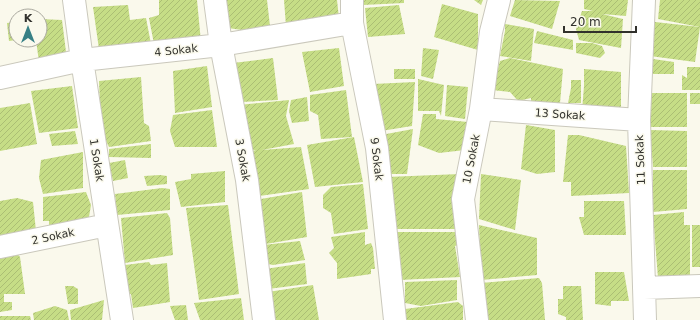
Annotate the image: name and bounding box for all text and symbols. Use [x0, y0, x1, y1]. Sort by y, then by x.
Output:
north arrow [8, 8, 48, 48]
scale bar [564, 8, 636, 34]
text: K [24, 12, 33, 25]
text: 20 m [570, 15, 601, 29]
street label: 4 Sokak [154, 42, 199, 59]
street label: 13 Sokak [534, 106, 586, 123]
street label: 10 Sokak [460, 132, 483, 185]
street label: 11 Sokak [633, 134, 648, 185]
street label: 9 Sokak [367, 137, 386, 182]
street label: 1 Sokak [87, 138, 106, 183]
street label: 3 Sokak [232, 138, 253, 183]
street label: 2 Sokak [30, 225, 76, 247]

